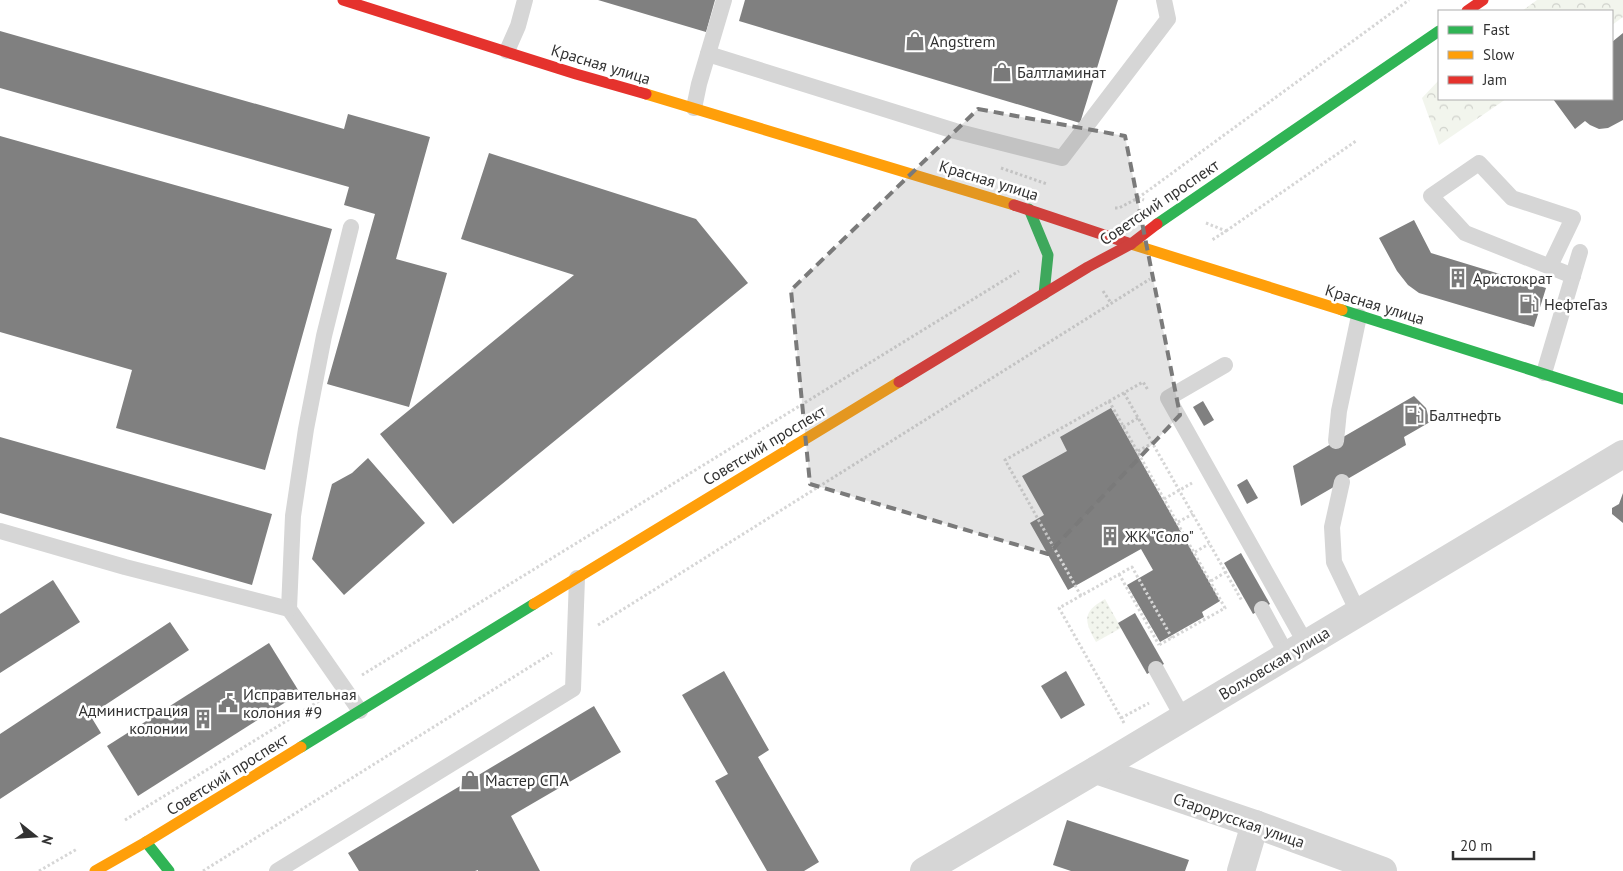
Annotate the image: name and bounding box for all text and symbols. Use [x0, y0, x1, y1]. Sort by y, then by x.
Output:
legend [1438, 10, 1613, 100]
text: Fast [1483, 20, 1510, 39]
shop icon: Angstrem [904, 30, 926, 52]
place label: Angstrem [930, 31, 995, 51]
street label: Красная улица [549, 39, 653, 89]
text: Slow [1483, 45, 1514, 64]
shop icon: Балтламинат [991, 61, 1013, 83]
place label: Балтламинат [1017, 62, 1106, 82]
text: Jam [1482, 70, 1507, 89]
street label: Советский проспект [1095, 154, 1223, 249]
street label: Красная улица [937, 155, 1041, 205]
building icon: Аристократ [1447, 267, 1469, 289]
place label: Аристократ [1473, 268, 1553, 288]
street label: Красная улица [1323, 279, 1427, 329]
fuel station icon: НефтеГаз [1518, 293, 1540, 315]
place label: НефтеГаз [1544, 294, 1608, 314]
street label: Советский проспект [699, 400, 830, 490]
fuel station icon: Балтнефть [1403, 404, 1425, 426]
place label: Балтнефть [1429, 405, 1501, 425]
building icon: ЖК "Соло" [1099, 525, 1121, 547]
place label: ЖК "Соло" [1124, 526, 1194, 546]
street label: Волховская улица [1215, 622, 1333, 704]
place label: Исправительная колония #9 [243, 684, 357, 722]
public building icon: Исправительная колония #9 [217, 692, 239, 714]
place label: Администрация колонии [79, 700, 188, 738]
building icon: Администрация колонии [192, 708, 214, 730]
street label: Советский проспект [162, 728, 292, 819]
shop icon: Мастер СПА [459, 769, 481, 791]
place label: Мастер СПА [485, 770, 569, 790]
street label: Старорусская улица [1171, 788, 1307, 852]
north arrow [10, 811, 60, 861]
scale bar [1453, 828, 1534, 860]
text: N [37, 833, 57, 847]
text: 20 m [1460, 836, 1493, 855]

